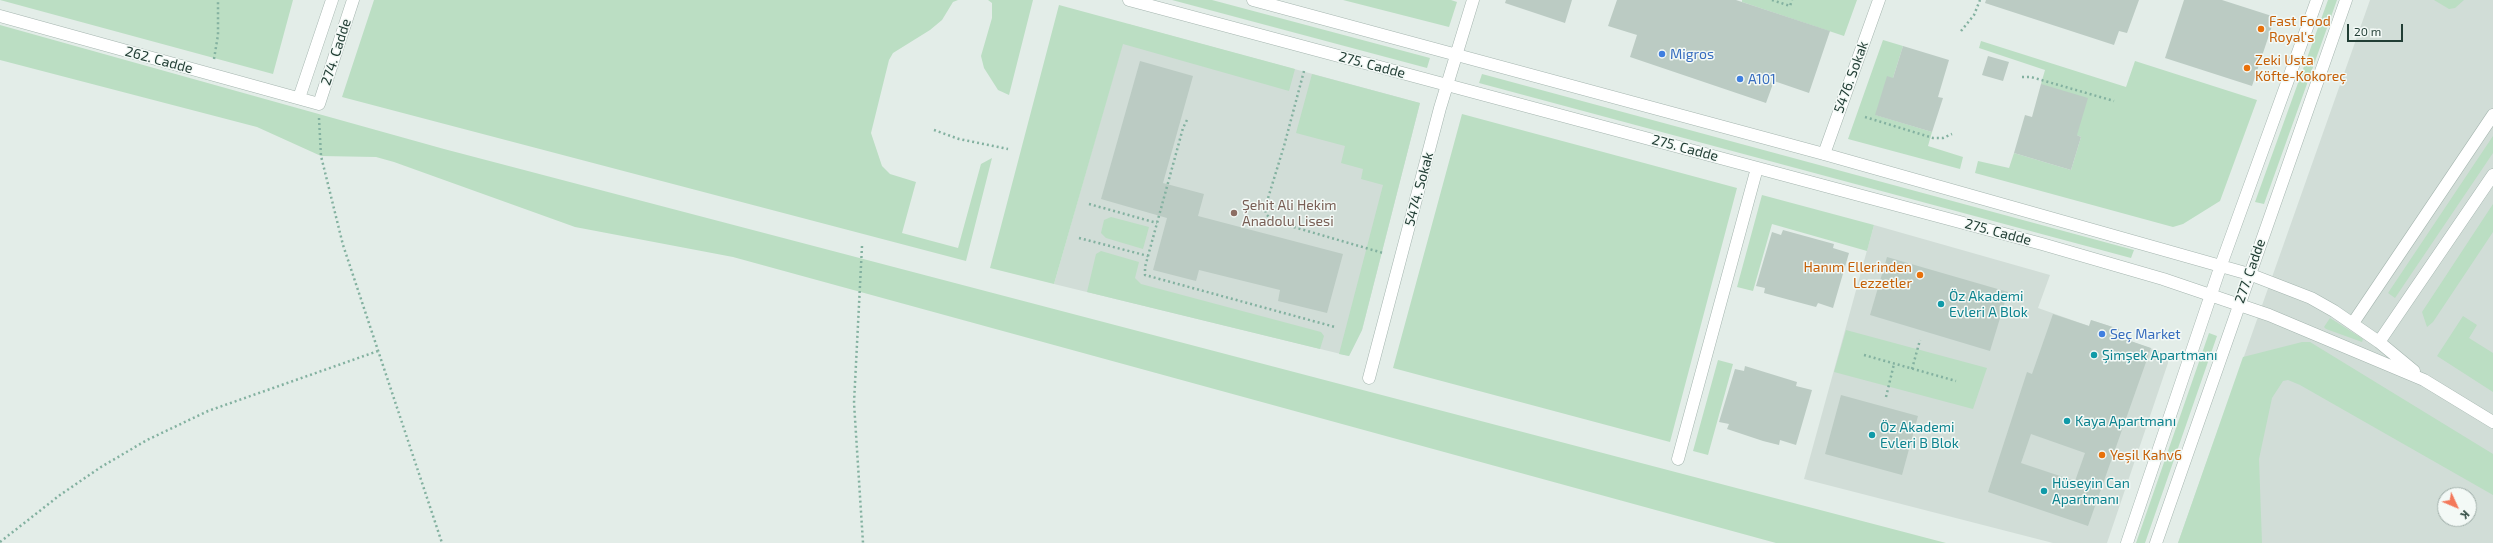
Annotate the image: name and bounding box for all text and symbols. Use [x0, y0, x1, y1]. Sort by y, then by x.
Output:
place label: Fast Food Royal's [2269, 13, 2331, 46]
street label: 274. Cadde [317, 16, 355, 88]
scale bar [2349, 16, 2405, 42]
marker: Fast Food Royal's [2256, 24, 2266, 34]
text: 20 m [2354, 24, 2381, 38]
street label: 5476. Sokak [1830, 39, 1872, 115]
street label: 262. Cadde [123, 43, 195, 77]
place label: Migros [1670, 46, 1714, 62]
street label: 275. Cadde [1337, 48, 1407, 82]
marker: Migros [1657, 49, 1667, 59]
place label: Zeki Usta Köfte-Kokoreç [2255, 52, 2346, 84]
marker: Zeki Usta Köfte-Kokoreç [2242, 63, 2252, 73]
place label: A101 [1748, 71, 1776, 87]
marker: A101 [1735, 74, 1745, 84]
street label: 275. Cadde [1650, 131, 1720, 165]
street label: 5474. Sokak [1401, 150, 1437, 228]
place label: Şehit Ali Hekim Anadolu Lisesi [1242, 197, 1337, 230]
marker: Şehit Ali Hekim Anadolu Lisesi [1229, 208, 1239, 218]
street label: 275. Cadde [1963, 215, 2033, 249]
street label: 277. Cadde [2231, 237, 2269, 305]
place label: Hanım Ellerinden Lezzetler [1803, 259, 1912, 292]
marker: Hanım Ellerinden Lezzetler [1915, 270, 1925, 280]
place label: Öz Akademi Evleri A Blok [1949, 288, 2028, 320]
marker: Öz Akademi Evleri A Blok [1936, 299, 1946, 309]
place label: Seç Market [2110, 326, 2181, 342]
marker: Seç Market [2097, 329, 2107, 339]
place label: Şimşek Apartmanı [2102, 347, 2217, 363]
marker: Şimşek Apartmanı [2089, 350, 2099, 360]
place label: Kaya Apartmanı [2075, 413, 2176, 429]
marker: Kaya Apartmanı [2062, 416, 2072, 426]
place label: Öz Akademi Evleri B Blok [1880, 419, 1959, 452]
marker: Öz Akademi Evleri B Blok [1867, 430, 1877, 440]
place label: Yeşil Kahv6 [2110, 447, 2182, 463]
marker: Yeşil Kahv6 [2097, 450, 2107, 460]
place label: Hüseyin Can Apartmanı [2052, 475, 2130, 508]
marker: Hüseyin Can Apartmanı [2039, 486, 2049, 496]
north arrow [2437, 487, 2477, 527]
text: K [2458, 508, 2472, 522]

